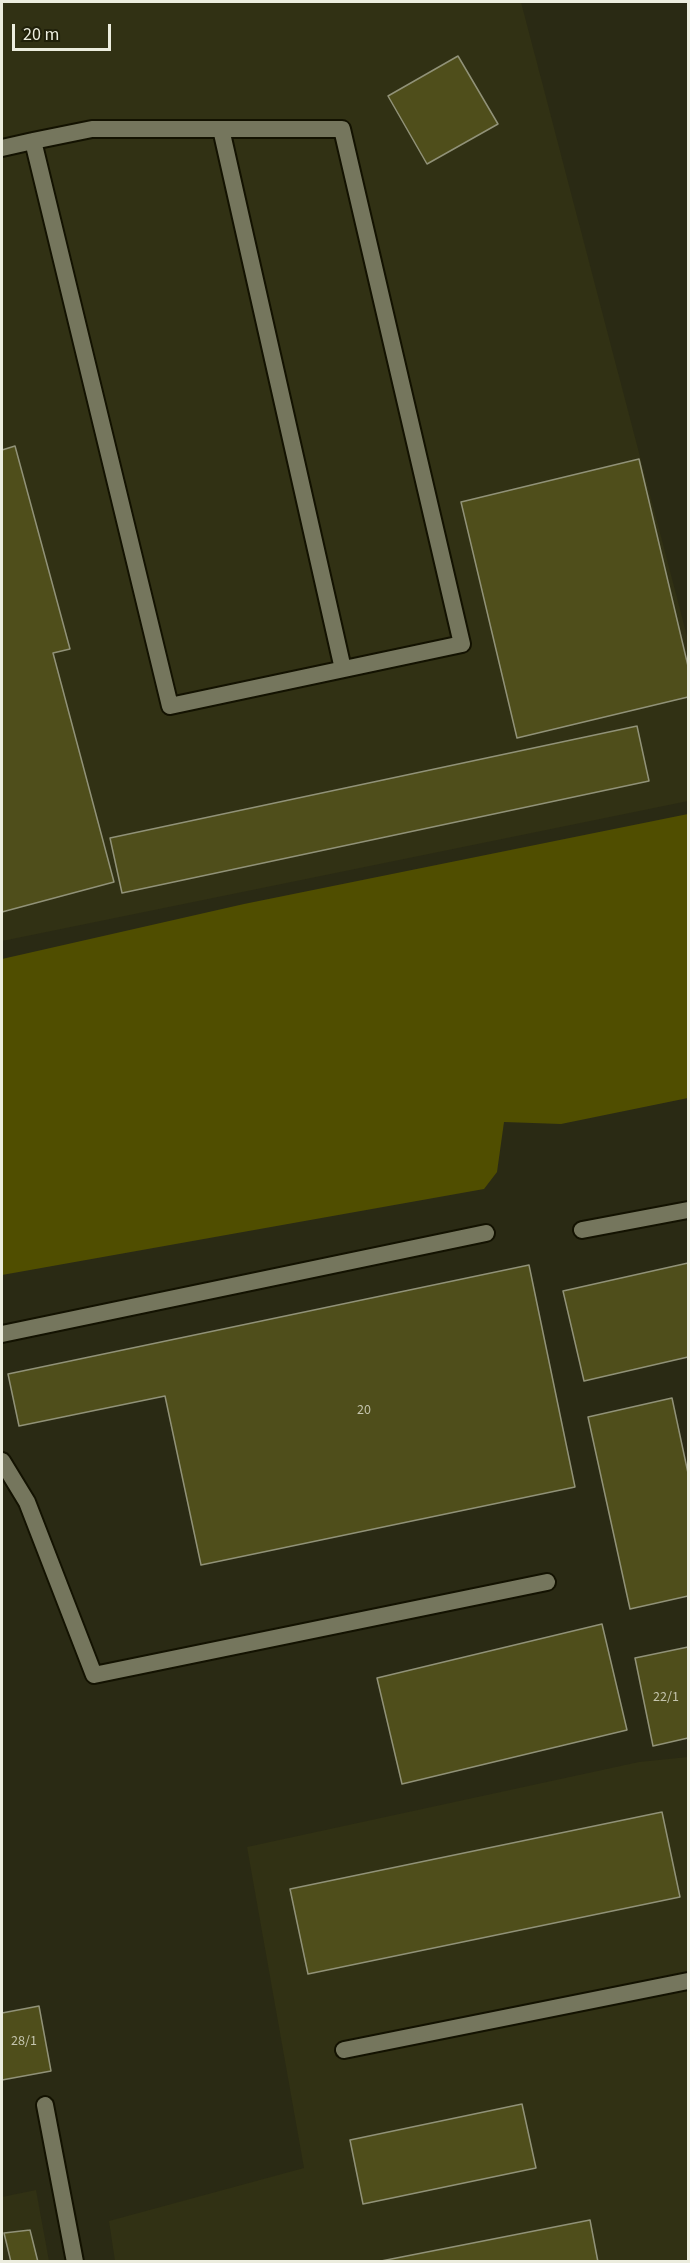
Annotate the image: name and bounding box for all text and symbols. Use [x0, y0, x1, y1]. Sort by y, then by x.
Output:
scale bar [15, 12, 114, 50]
text: 20 m [23, 22, 59, 47]
house number: 20 [357, 1403, 371, 1419]
house number: 22/1 [653, 1690, 679, 1706]
house number: 28/1 [11, 2034, 37, 2050]

